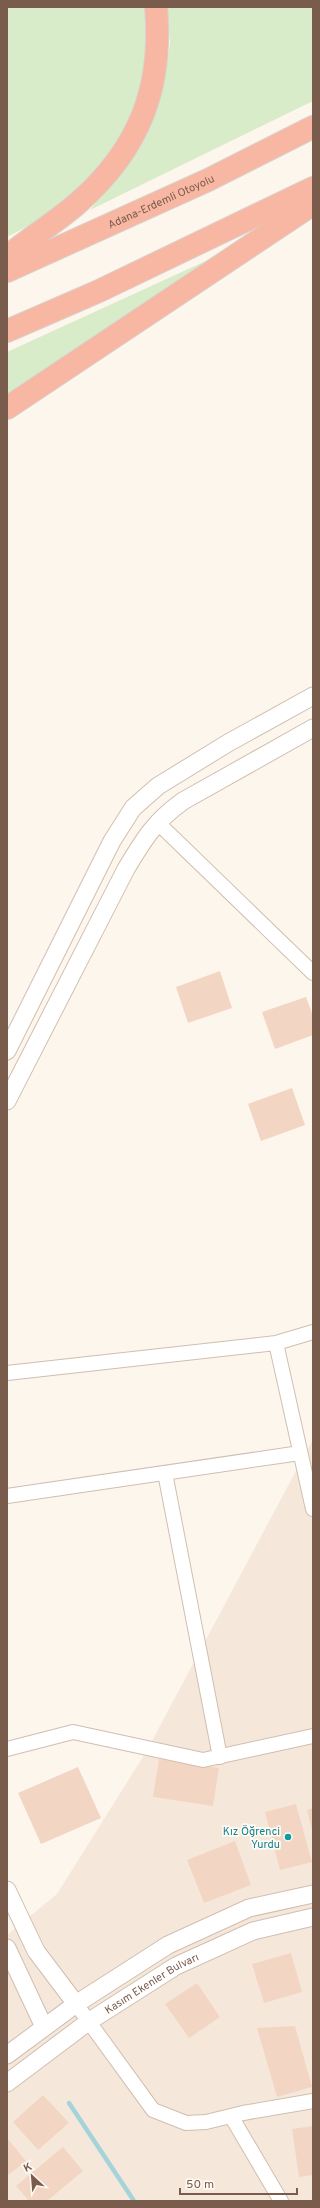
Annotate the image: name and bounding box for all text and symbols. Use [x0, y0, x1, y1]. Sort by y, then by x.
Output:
street label: Adana-Erdemli Otoyolu [106, 172, 217, 232]
place label: Kız Öğrenci Yurdu [223, 1824, 280, 1852]
marker: Kız Öğrenci Yurdu [283, 1832, 293, 1842]
street label: Kasım Ekenler Bulvarı [102, 1951, 201, 2018]
north arrow [12, 2156, 52, 2196]
text: K [21, 2160, 35, 2176]
scale bar [180, 2170, 297, 2196]
text: 50 m [186, 2177, 214, 2193]

